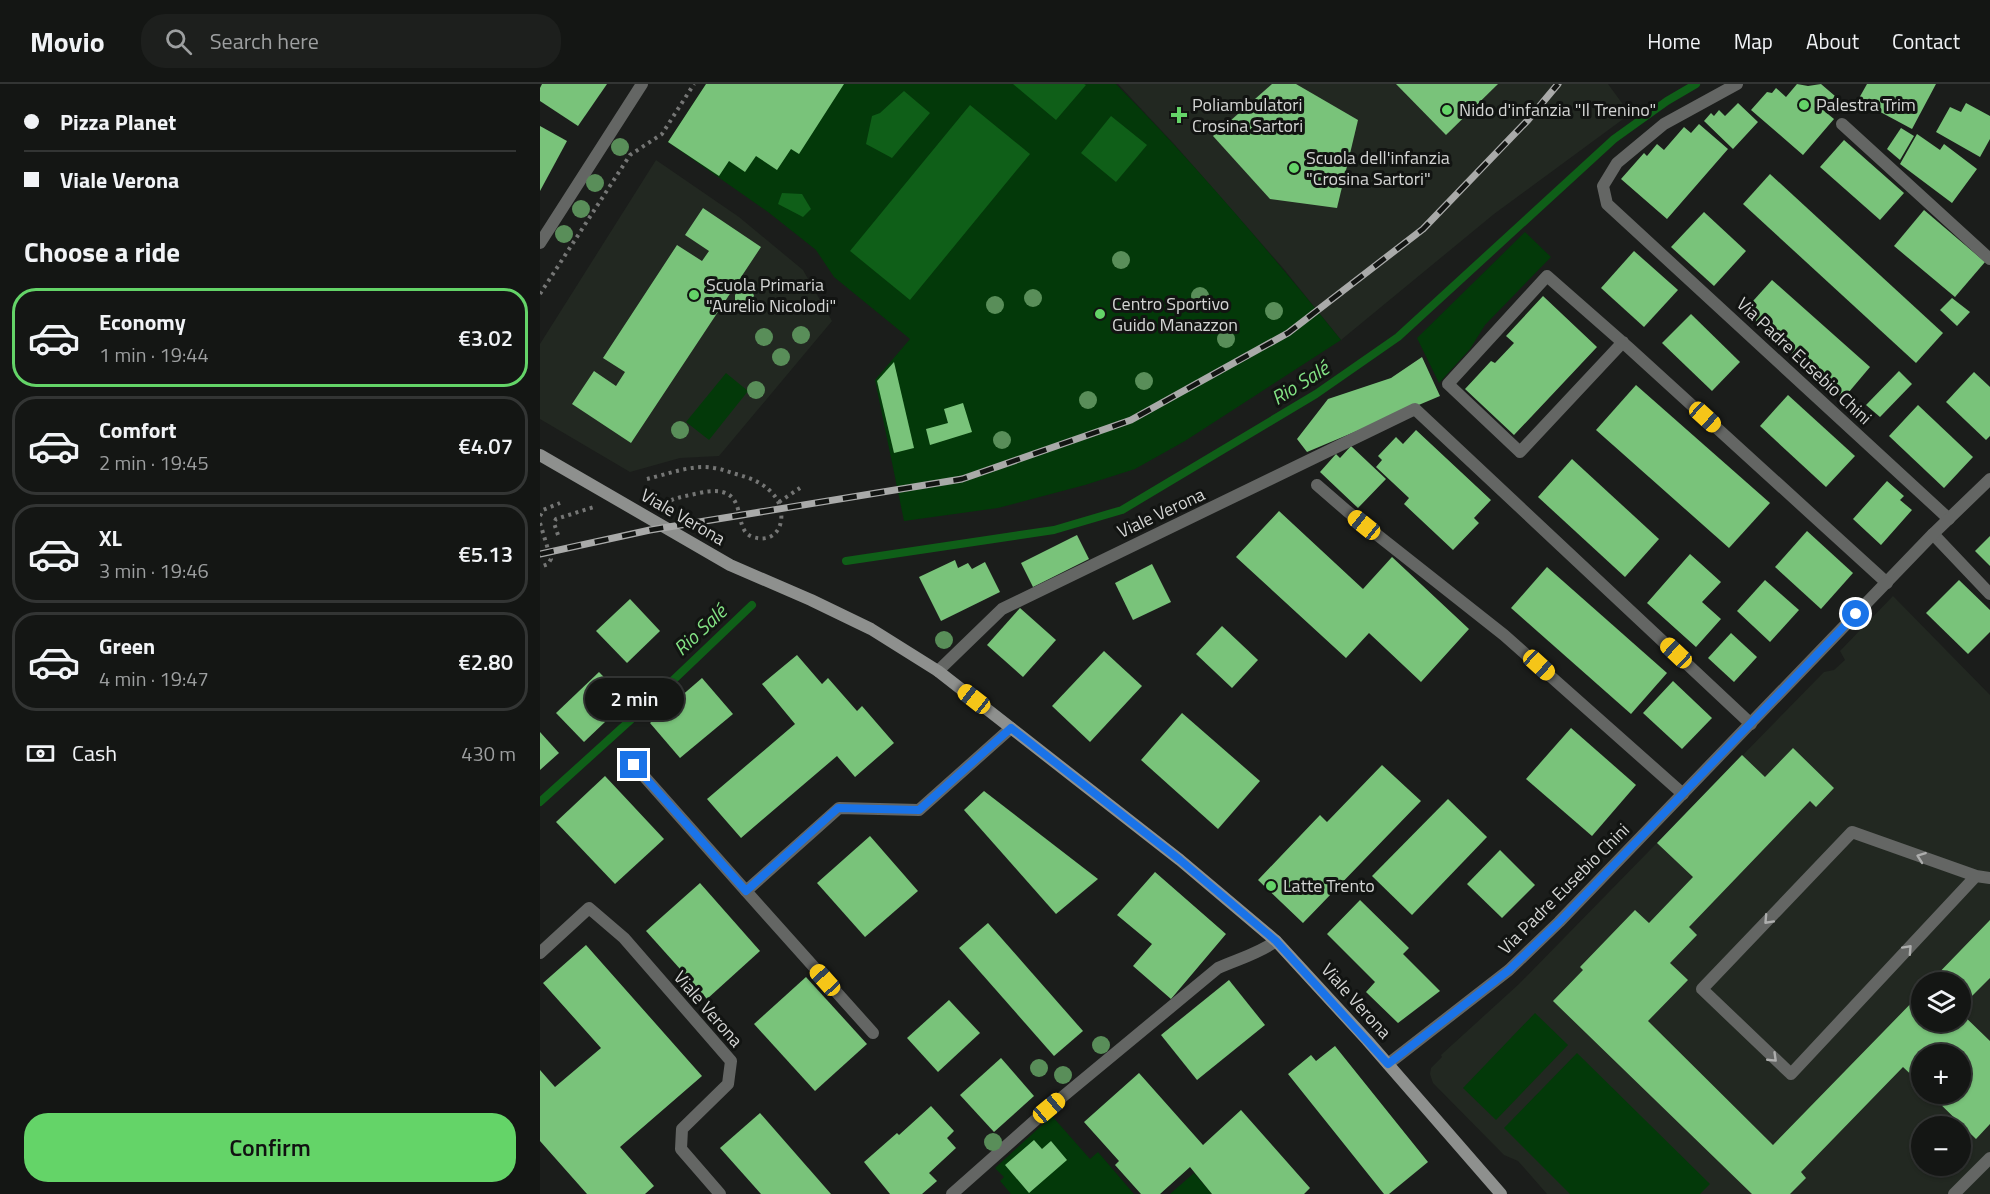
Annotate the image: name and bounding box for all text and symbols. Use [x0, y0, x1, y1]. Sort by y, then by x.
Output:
search box [141, 14, 561, 68]
text: Movio [30, 20, 105, 63]
text: Search here [210, 24, 319, 58]
icon: search [162, 25, 195, 58]
text: Home [1647, 25, 1701, 57]
text: Map [1734, 25, 1773, 57]
text: About [1806, 25, 1859, 57]
text: Contact [1892, 25, 1960, 57]
place label: Poliambulatori Crosina Sartori [1192, 91, 1303, 139]
place label: Palestra Trim [1816, 91, 1916, 118]
place label: Nido d'infanzia "Il Trenino" [1459, 96, 1656, 123]
marker: Palestra Trim [1797, 98, 1811, 112]
marker: Nido d'infanzia "Il Trenino" [1440, 103, 1454, 117]
text: Pizza Planet [60, 105, 176, 139]
marker: Poliambulatori Crosina Sartori [1170, 106, 1188, 124]
place label: Scuola dell'infanzia "Crosina Sartori" [1306, 144, 1450, 192]
marker: Scuola dell'infanzia "Crosina Sartori" [1287, 161, 1301, 175]
text: Viale Verona [60, 163, 179, 197]
text: Choose a ride [24, 231, 180, 272]
place label: Scuola Primaria "Aurelio Nicolodi" [706, 271, 836, 319]
marker: Scuola Primaria "Aurelio Nicolodi" [687, 288, 701, 302]
place label: Centro Sportivo Guido Manazzon [1112, 290, 1238, 338]
street label: Via Padre Eusebio Chini [1731, 291, 1878, 431]
text: Economy [99, 305, 186, 339]
marker: Centro Sportivo Guido Manazzon [1093, 307, 1107, 321]
icon: car [27, 311, 81, 365]
text: €3.02 [458, 321, 513, 355]
text: 1 min · 19:44 [99, 339, 209, 370]
water label: Rio Salé [1265, 352, 1336, 412]
car [1686, 398, 1724, 436]
text: Comfort [99, 413, 177, 447]
icon: car [27, 419, 81, 473]
text: €4.07 [458, 429, 513, 463]
text: 2 min · 19:45 [99, 447, 209, 478]
street label: Viale Verona [1113, 480, 1209, 545]
street label: Viale Verona [636, 481, 731, 552]
car [1344, 507, 1384, 543]
text: XL [99, 521, 122, 555]
icon: car [27, 527, 81, 581]
text: €5.13 [458, 537, 513, 571]
text: 3 min · 19:46 [99, 555, 209, 586]
water label: Rio Salé [666, 596, 735, 663]
route start [1842, 600, 1869, 627]
text: Green [99, 629, 155, 663]
car [1657, 634, 1695, 672]
icon: car [27, 635, 81, 689]
text: €2.80 [458, 645, 513, 679]
car [1520, 646, 1558, 684]
text: 4 min · 19:47 [99, 663, 209, 694]
callout: 2 min [584, 678, 684, 720]
car [954, 681, 994, 717]
text: 2 min [610, 683, 659, 714]
text: Cash [72, 736, 117, 770]
icon: cash [24, 737, 57, 770]
text: 430 m [461, 738, 516, 769]
route end [620, 751, 647, 778]
street label: Via Padre Eusebio Chini [1492, 817, 1636, 961]
one-way arrow [1916, 851, 1927, 864]
place label: Latte Trento [1283, 872, 1375, 899]
marker: Latte Trento [1264, 879, 1278, 893]
one-way arrow [1764, 913, 1775, 923]
one-way arrow [1901, 946, 1912, 956]
street label: Viale Verona [1315, 957, 1398, 1045]
car [806, 961, 844, 999]
street label: Viale Verona [667, 964, 749, 1053]
map controls [1911, 972, 1971, 1176]
button: layers [1911, 972, 1971, 1032]
button: + [1911, 1044, 1971, 1104]
one-way arrow [1766, 1050, 1777, 1061]
car [1029, 1090, 1069, 1126]
button: Confirm [24, 1113, 516, 1182]
button: − [1911, 1116, 1971, 1176]

